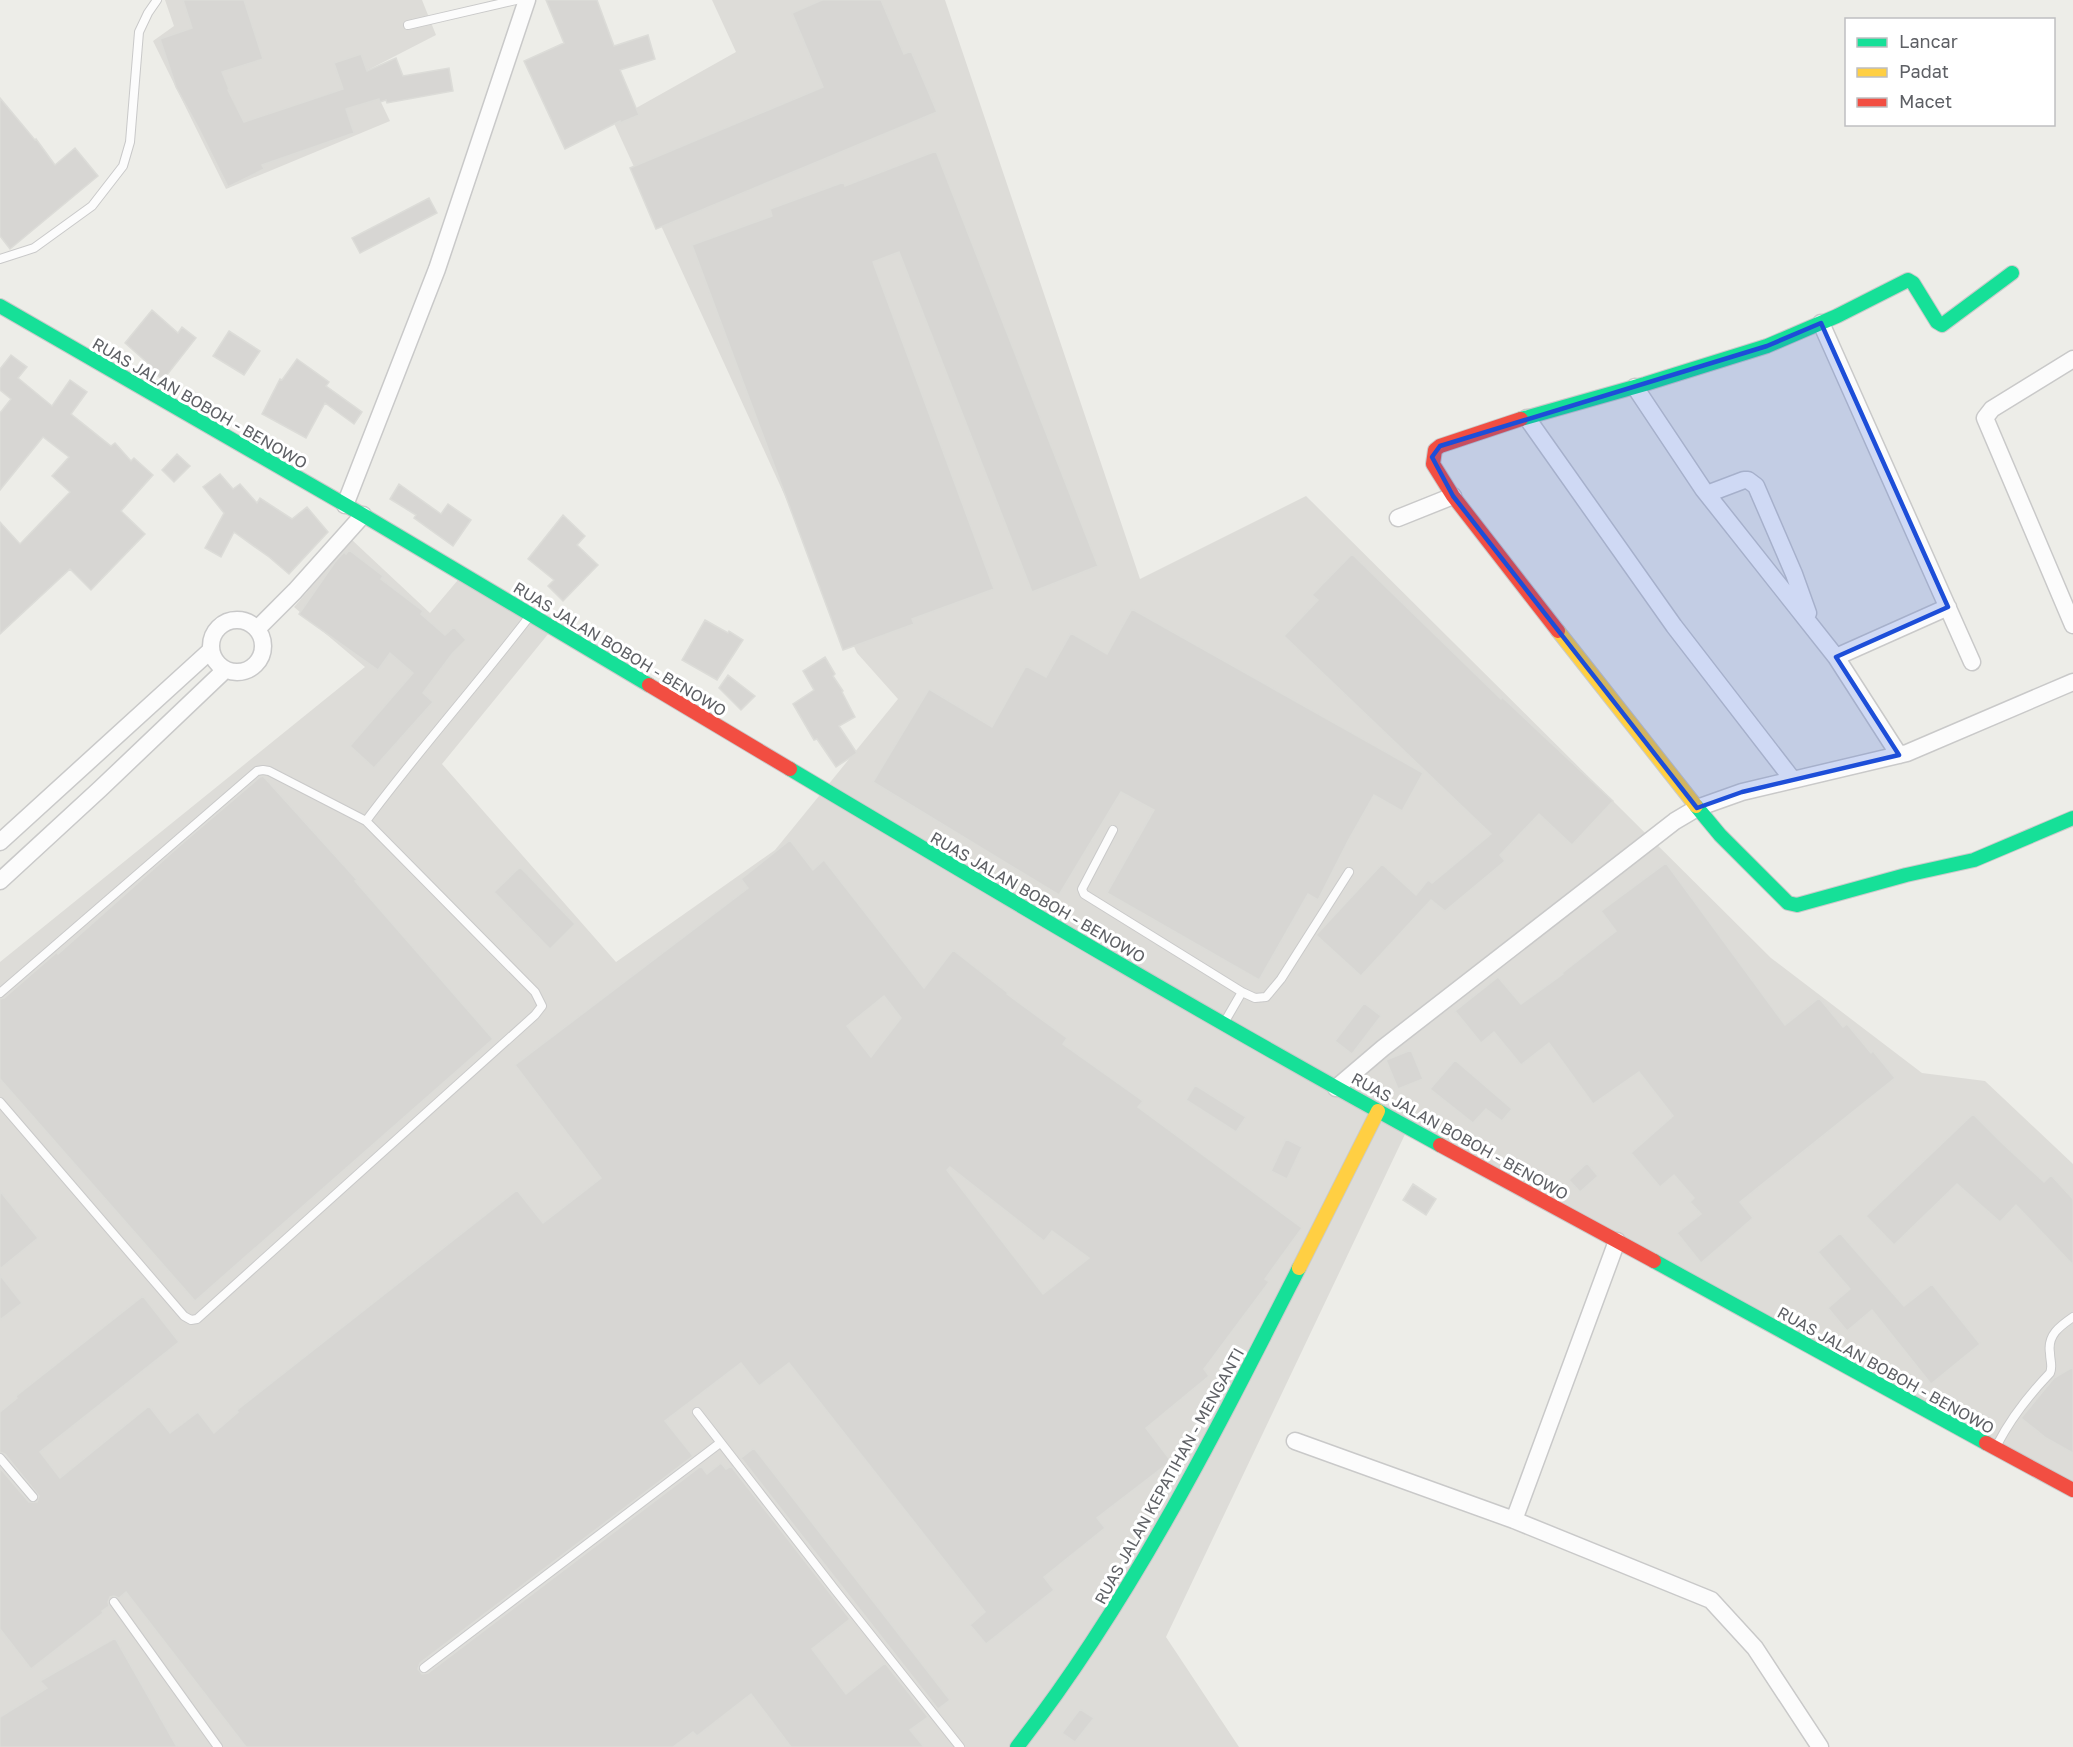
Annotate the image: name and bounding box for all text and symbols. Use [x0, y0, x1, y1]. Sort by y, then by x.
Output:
legend [1845, 18, 2055, 126]
text: Lancar [1899, 30, 1958, 52]
text: Padat [1899, 60, 1949, 82]
text: Macet [1899, 90, 1952, 112]
street label: RUAS JALAN BOBOH - BENOWO [89, 333, 311, 473]
street label: RUAS JALAN BOBOH - BENOWO [510, 577, 730, 721]
street label: RUAS JALAN BOBOH - BENOWO [927, 827, 1149, 967]
street label: RUAS JALAN BOBOH - BENOWO [1348, 1068, 1572, 1204]
street label: RUAS JALAN BOBOH - BENOWO [1774, 1302, 1998, 1438]
street label: RUAS JALAN KEPATIHAN - MENGANTI [1090, 1344, 1248, 1608]

